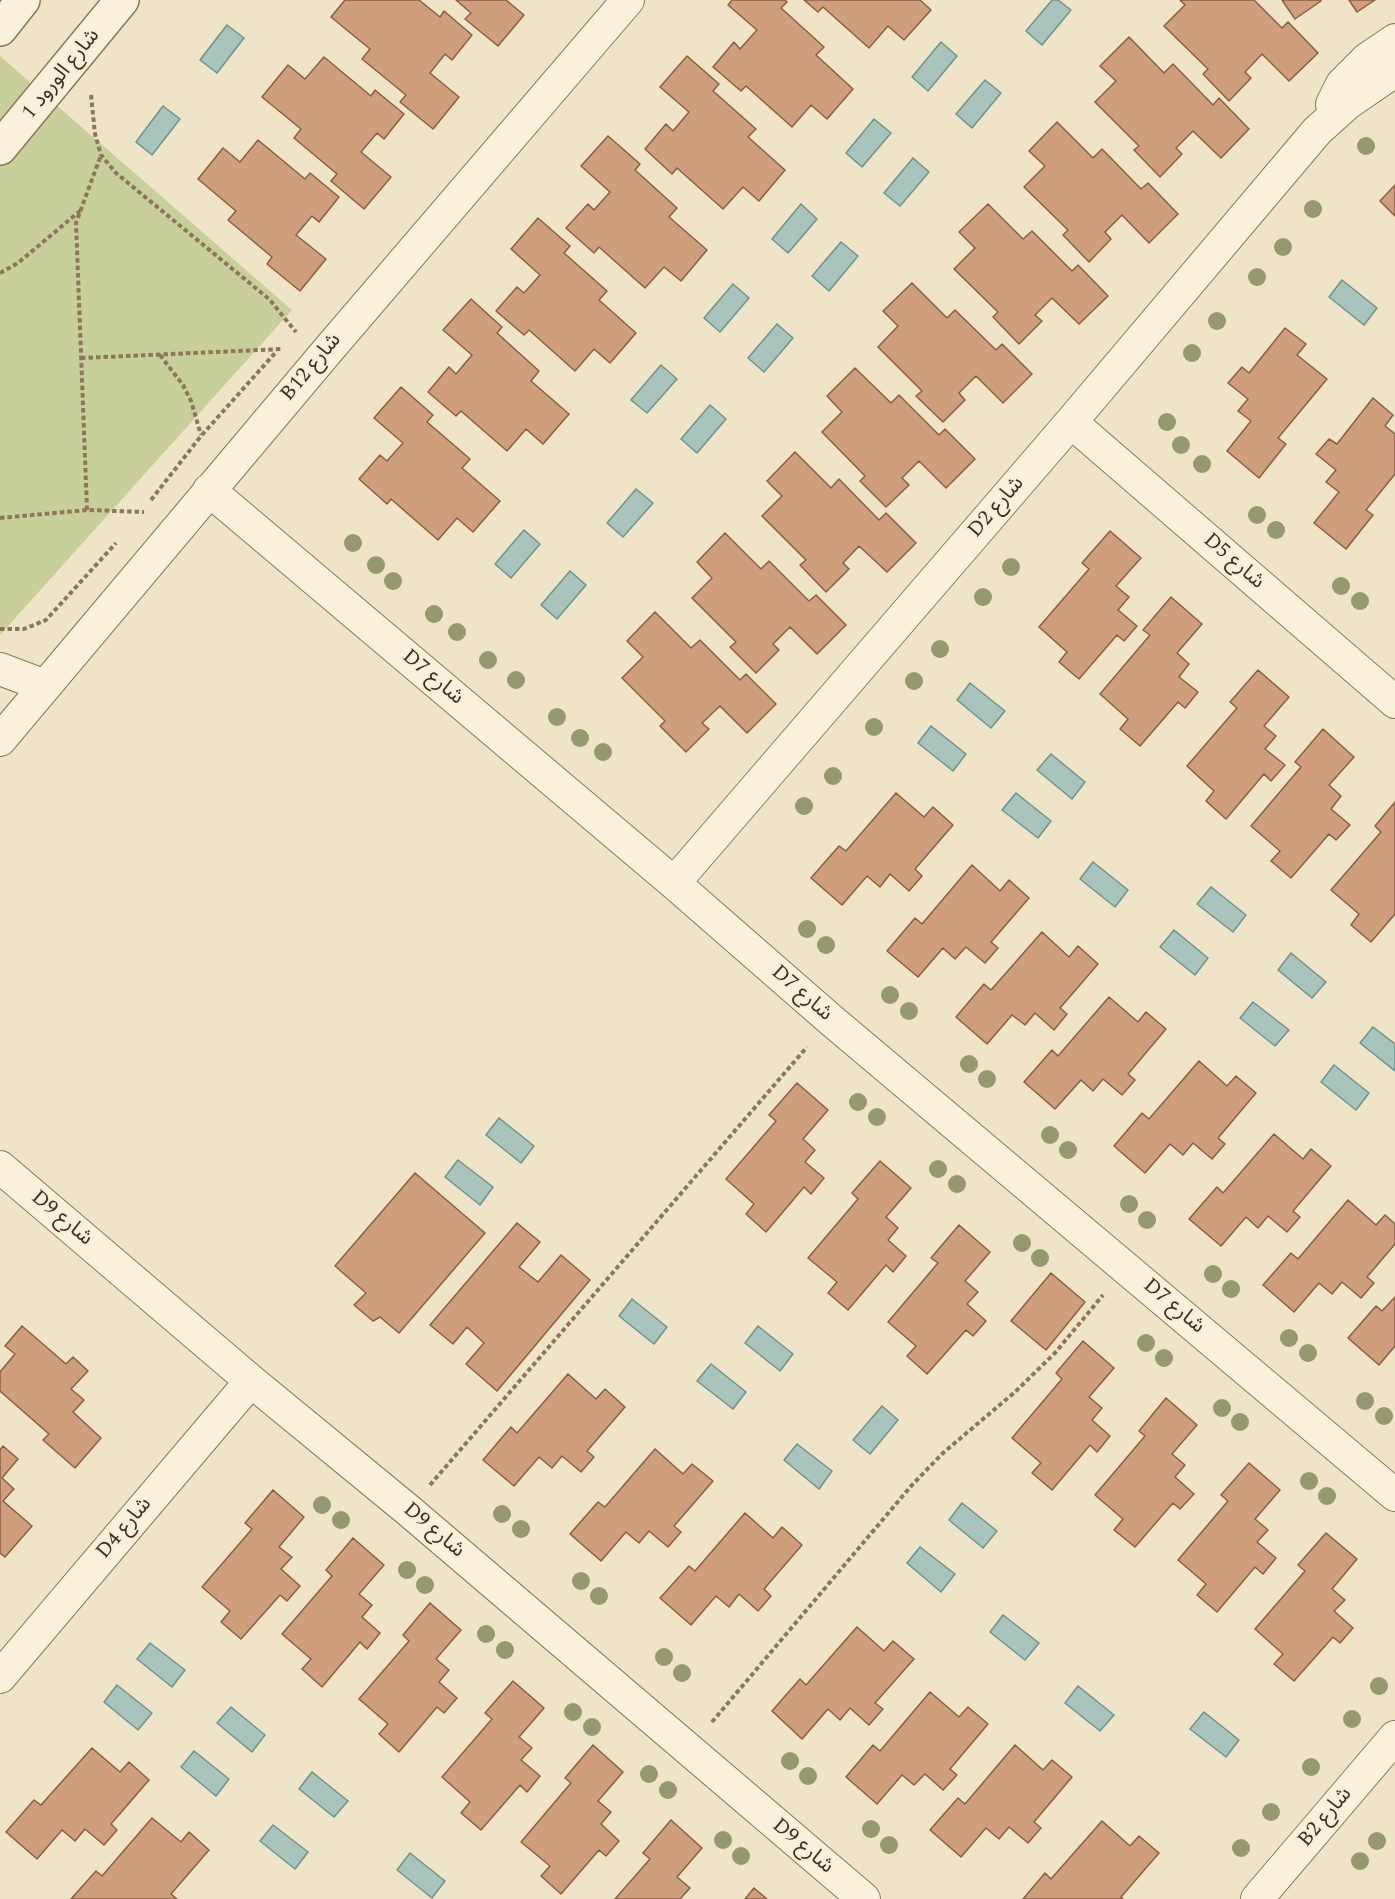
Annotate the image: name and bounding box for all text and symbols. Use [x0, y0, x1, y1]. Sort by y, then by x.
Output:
street label: شارع الورود 1 [18, 25, 106, 125]
street label: B12 شارع [276, 329, 348, 407]
street label: D2 شارع [964, 472, 1030, 544]
street label: D5 شارع [1197, 529, 1269, 595]
street label: D7 شارع [396, 645, 468, 711]
street label: D7 شارع [765, 961, 837, 1027]
street label: D9 شارع [25, 1186, 97, 1252]
street label: D7 شارع [1137, 1274, 1209, 1340]
street label: D4 شارع [92, 1493, 158, 1565]
street label: D9 شارع [397, 1498, 469, 1564]
street label: B2 شارع [1294, 1783, 1358, 1853]
street label: D9 شارع [766, 1814, 838, 1880]

